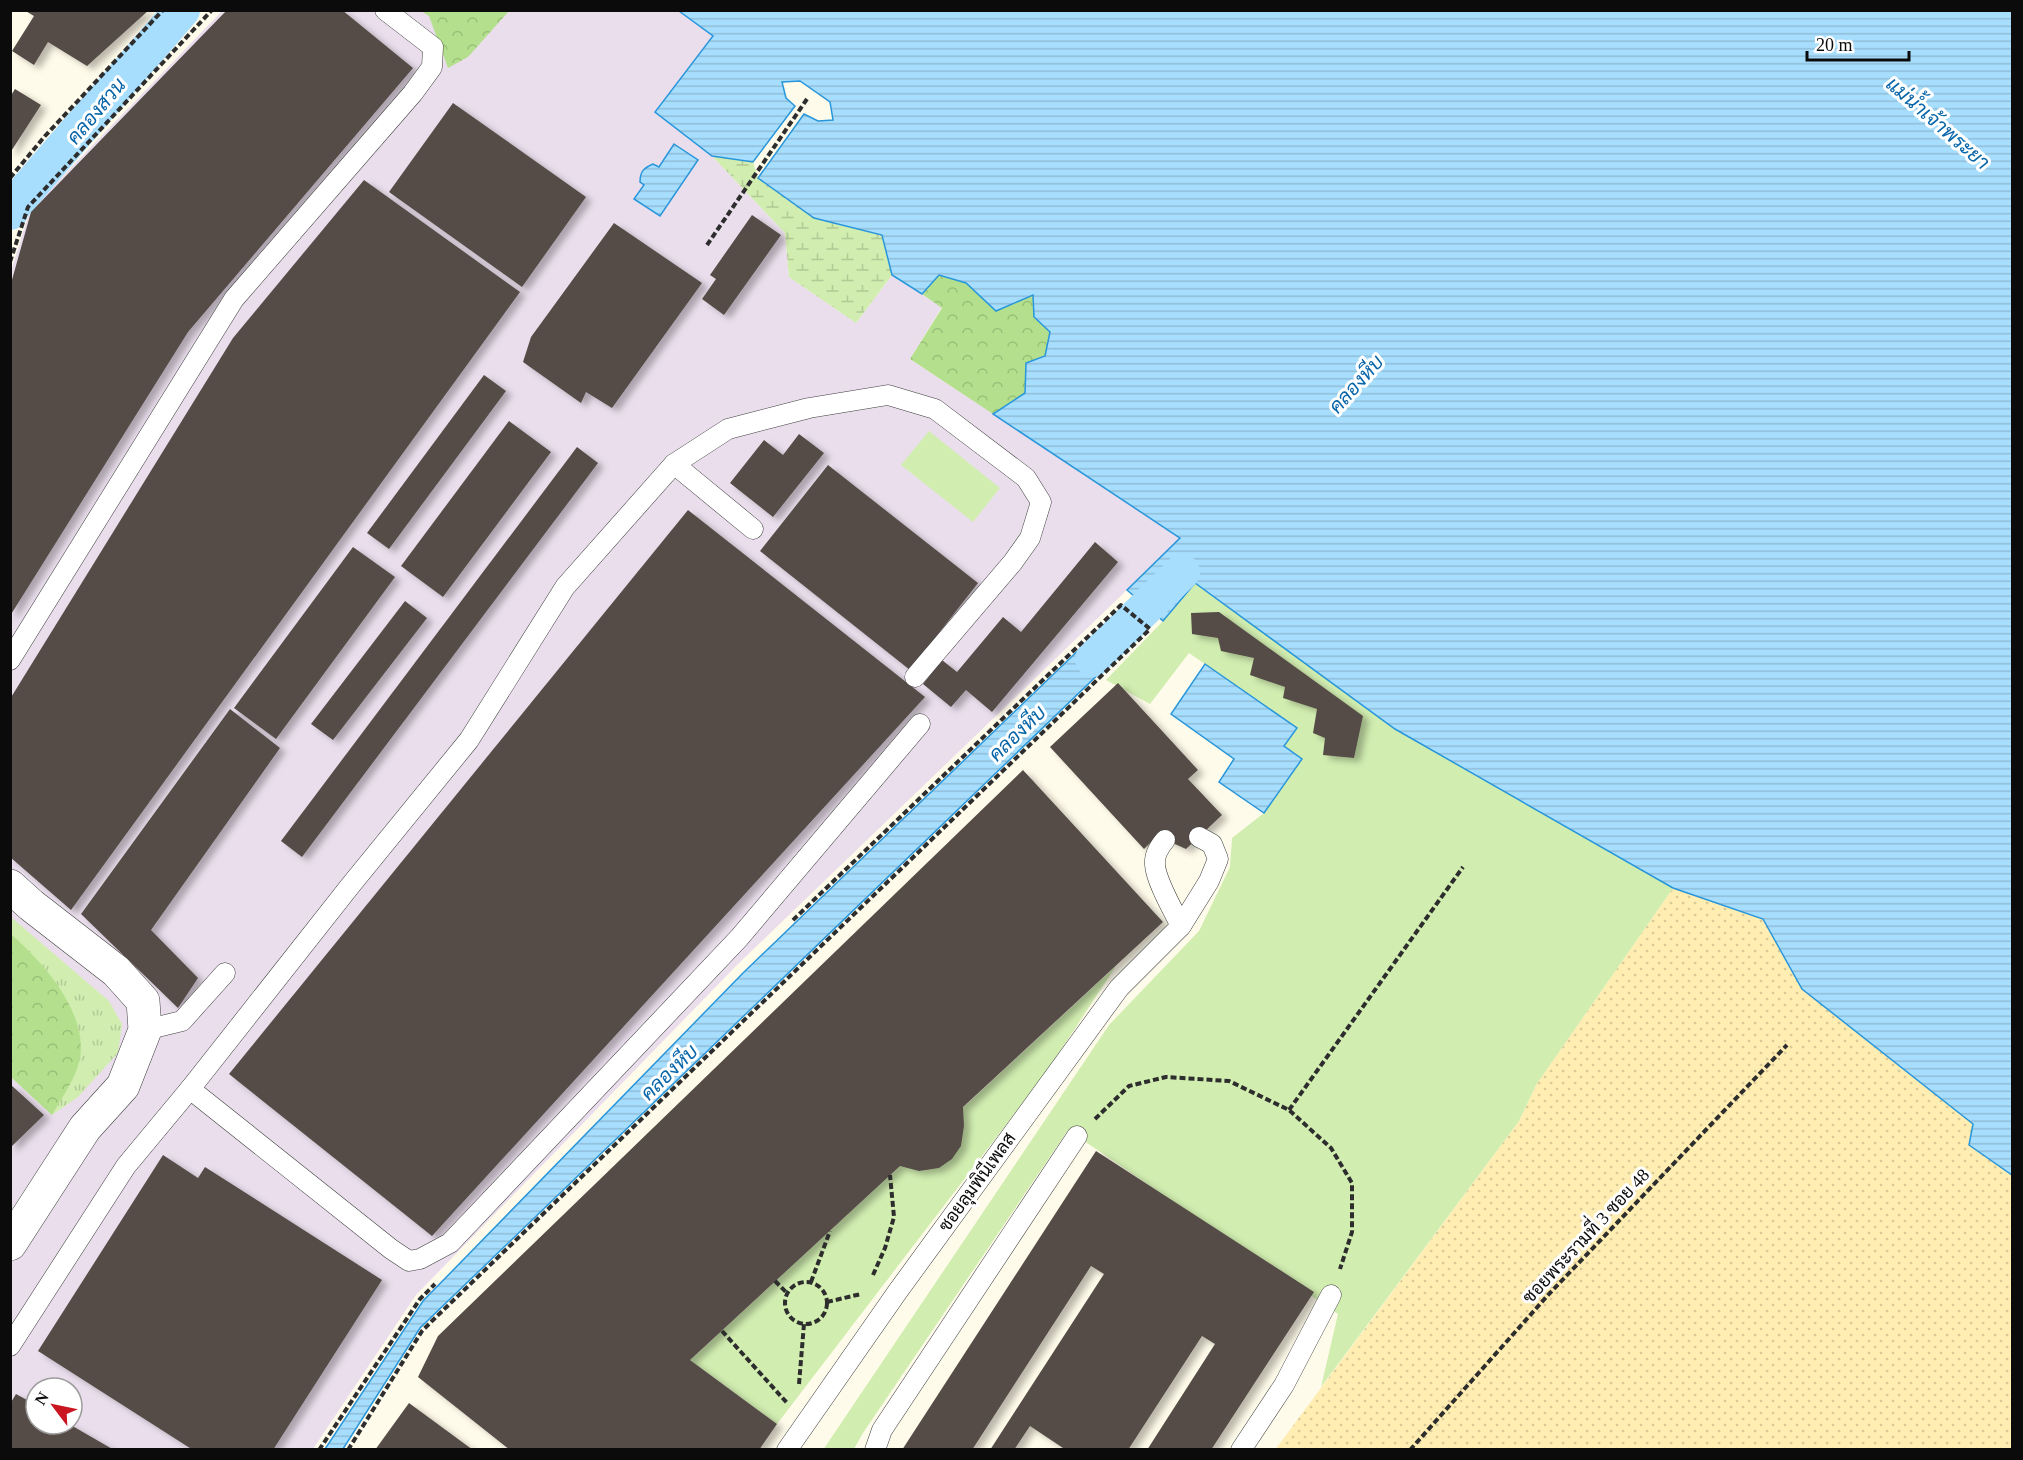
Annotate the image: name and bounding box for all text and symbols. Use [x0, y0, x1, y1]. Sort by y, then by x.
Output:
scale bar [1807, 24, 1909, 62]
text: 20 m [1816, 35, 1853, 55]
water label: แม่น้ำเจ้าพระยา [1882, 67, 1999, 174]
water label: คลองสวน [62, 73, 130, 148]
water label: คลองหีบ [1323, 349, 1388, 417]
water label: คลองหีบ [983, 699, 1050, 765]
water label: คลองหีบ [635, 1038, 702, 1104]
street label: ซอยลุมพินีเพลส [932, 1127, 1021, 1237]
street label: ซอยพระรามที่ 3 ซอย 48 [1514, 1161, 1653, 1307]
north arrow [24, 1376, 84, 1436]
text: N [31, 1389, 52, 1408]

